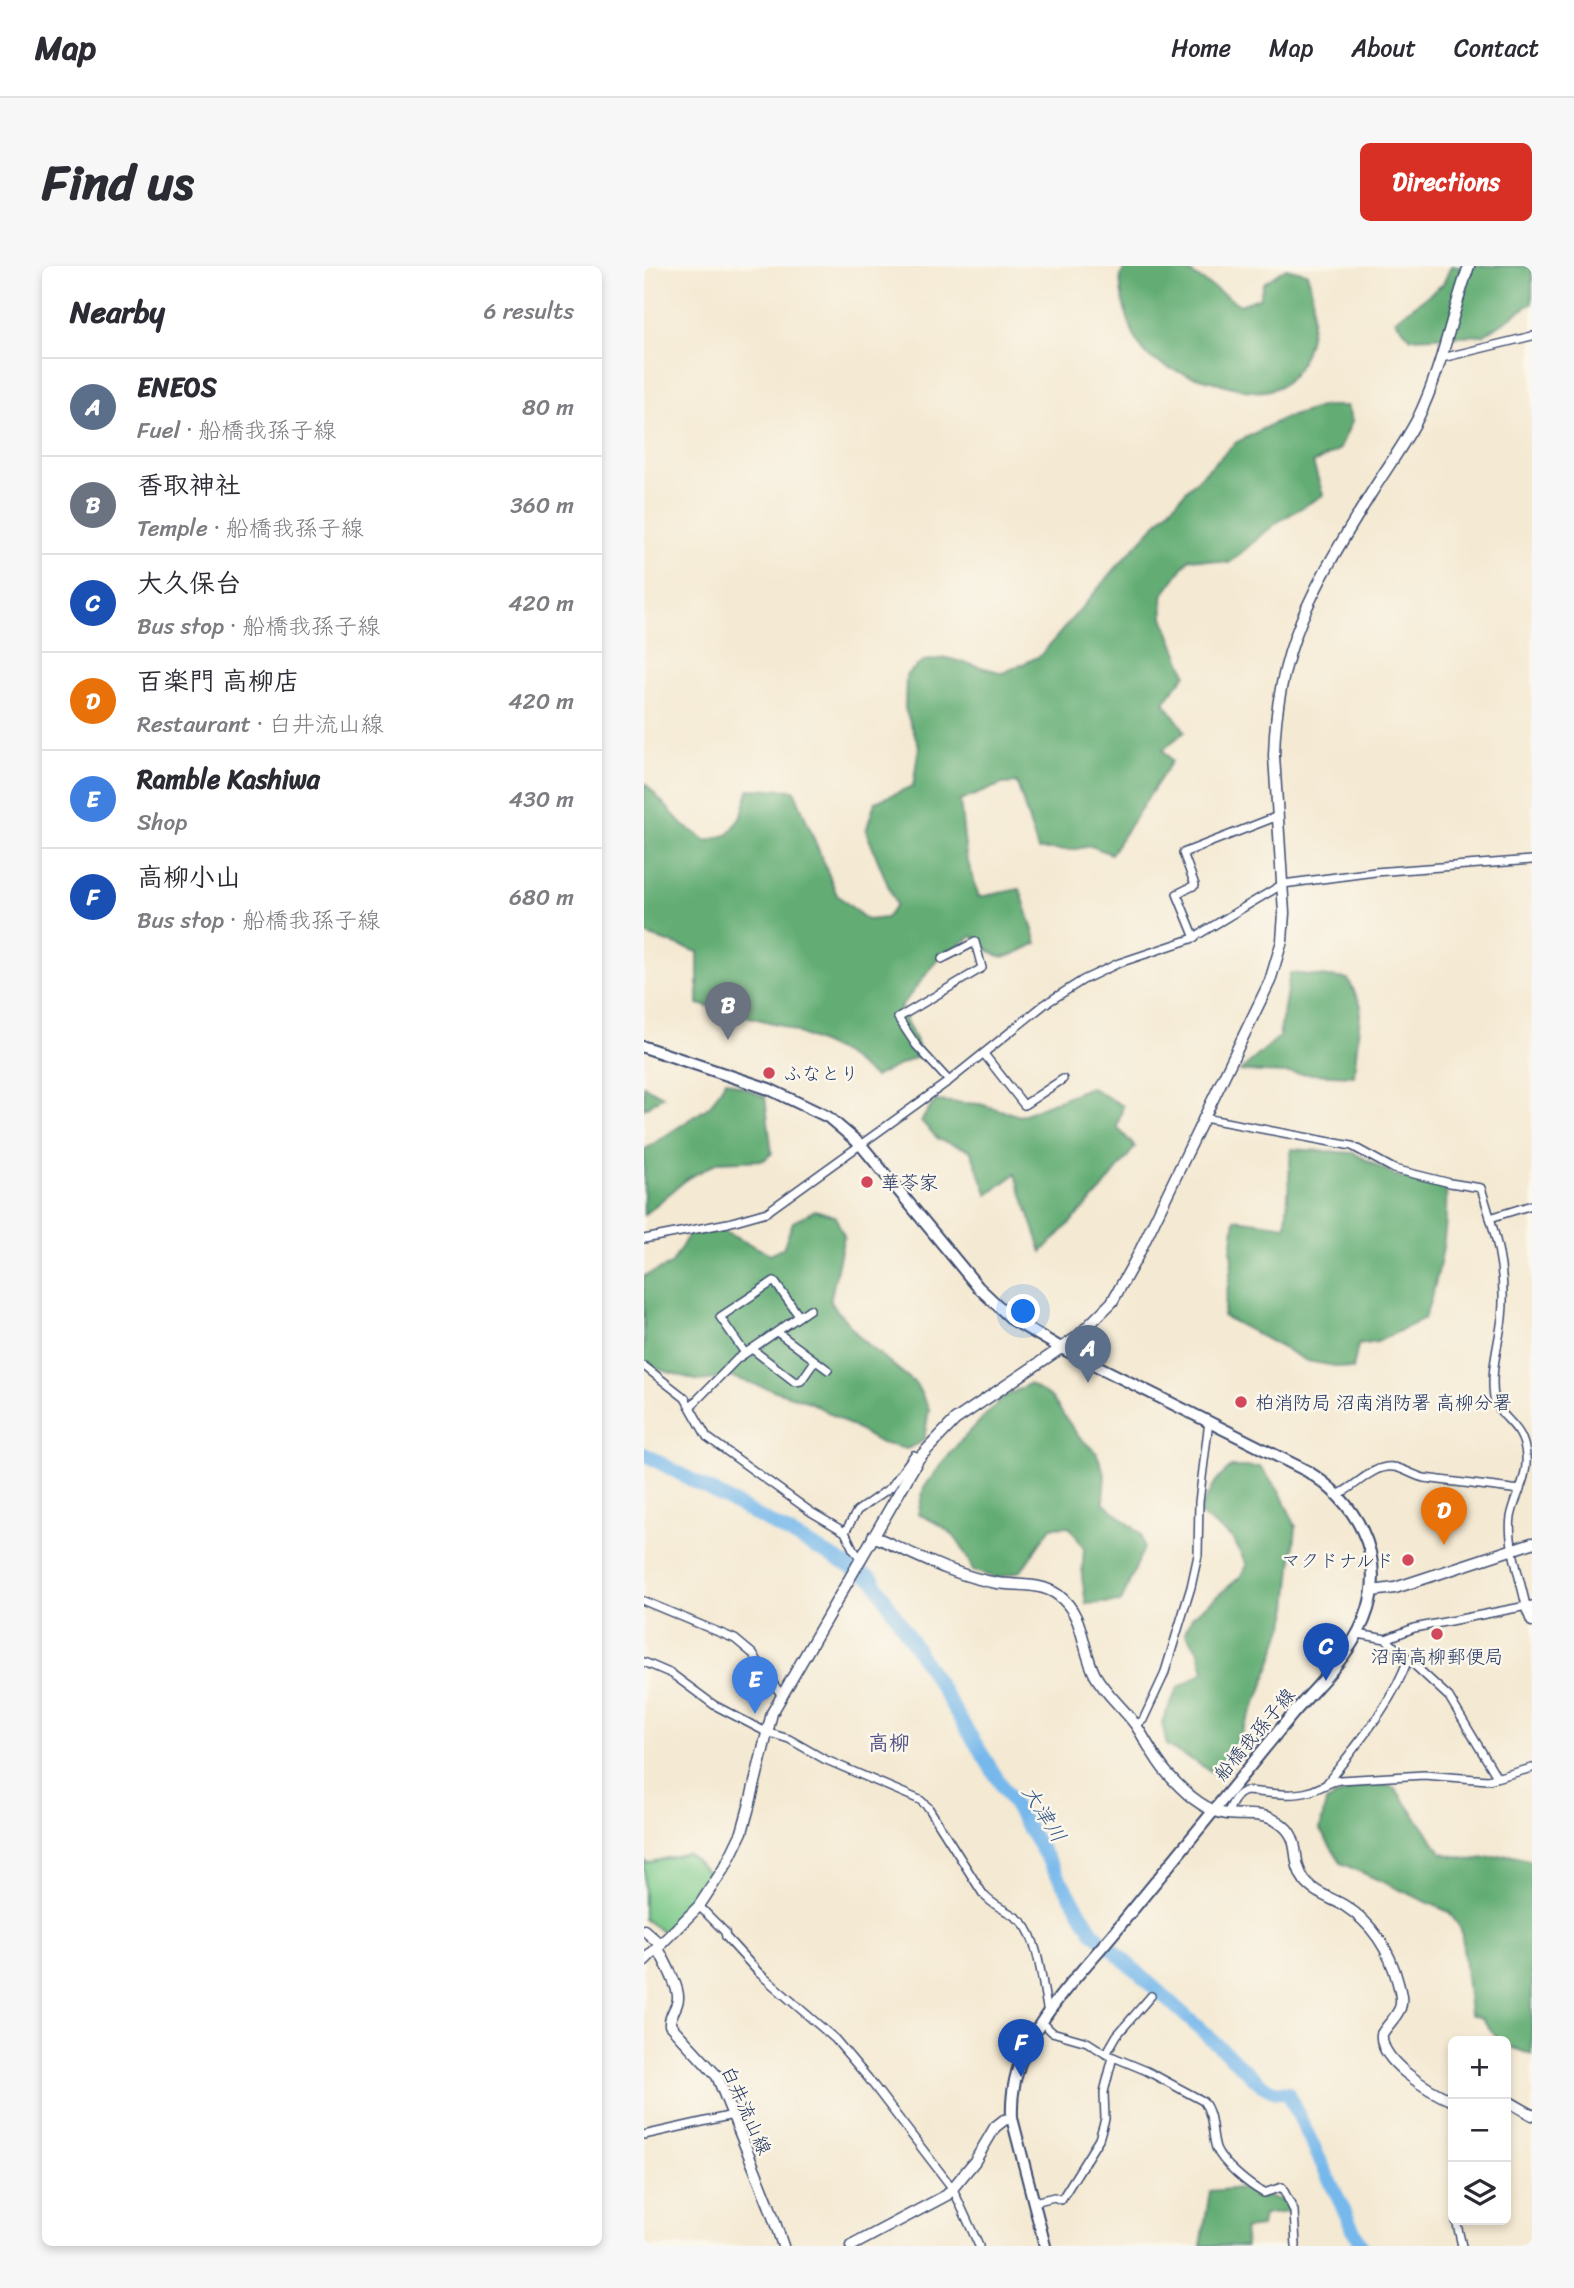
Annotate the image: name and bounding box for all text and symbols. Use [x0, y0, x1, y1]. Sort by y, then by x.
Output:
text: Map [35, 19, 96, 77]
text: Home [1171, 27, 1231, 69]
text: Map [1269, 27, 1313, 69]
text: About [1351, 27, 1416, 69]
text: Contact [1454, 27, 1539, 69]
text: Find us [42, 139, 194, 226]
button: Directions [1360, 143, 1532, 221]
text: Nearby [70, 285, 165, 339]
text: 6 results [484, 291, 574, 332]
text: ENEOS [137, 364, 217, 410]
text: A [85, 387, 101, 428]
text: 80 m [522, 387, 574, 428]
text: Fuel · 船橋我孫子線 [137, 410, 336, 451]
text: 香取神社 [137, 462, 241, 508]
text: B [86, 485, 100, 526]
text: 360 m [510, 485, 574, 526]
text: Temple · 船橋我孫子線 [137, 508, 364, 549]
text: 大久保台 [137, 560, 241, 606]
text: C [86, 583, 100, 624]
text: 420 m [508, 583, 574, 624]
text: Bus stop · 船橋我孫子線 [137, 606, 380, 647]
text: 百楽門 高柳店 [137, 658, 300, 704]
text: D [86, 681, 100, 722]
text: 420 m [508, 681, 574, 722]
text: Restaurant · 白井流山線 [137, 704, 384, 745]
text: Ramble Kashiwa [137, 756, 320, 802]
text: E [87, 779, 99, 820]
text: 430 m [509, 779, 574, 820]
text: Shop [137, 802, 187, 843]
text: 高柳小山 [137, 854, 241, 900]
text: F [87, 877, 99, 918]
text: 680 m [509, 877, 574, 918]
text: Bus stop · 船橋我孫子線 [137, 900, 380, 941]
pin: B [705, 982, 751, 1040]
place label: ふなとり [783, 1057, 859, 1090]
marker: ふなとり [761, 1065, 777, 1081]
place label: 華苓家 [881, 1166, 938, 1199]
marker: 華苓家 [859, 1174, 875, 1190]
your location [1006, 1294, 1040, 1328]
pin: A [1065, 1325, 1111, 1383]
place label: 柏消防局 沼南消防署 高柳分署 [1255, 1386, 1512, 1419]
marker: 柏消防局 沼南消防署 高柳分署 [1233, 1394, 1249, 1410]
pin: D [1421, 1487, 1467, 1545]
place label: マクドナルド [1282, 1544, 1394, 1577]
marker: マクドナルド [1400, 1552, 1416, 1568]
pin: C [1303, 1623, 1349, 1681]
marker: 沼南高柳郵便局 [1429, 1626, 1445, 1642]
place label: 沼南高柳郵便局 [1370, 1640, 1504, 1673]
pin: E [732, 1656, 778, 1714]
street label: 船橋我孫子線 [1205, 1680, 1304, 1789]
district label: 高柳 [868, 1724, 910, 1762]
water label: 大津川 [1011, 1777, 1077, 1851]
pin: F [998, 2019, 1044, 2077]
map controls [1448, 2036, 1511, 2225]
button: + [1448, 2036, 1511, 2099]
street label: 白井流山線 [712, 2060, 781, 2160]
button: − [1448, 2099, 1511, 2162]
button: layers [1448, 2162, 1511, 2225]

